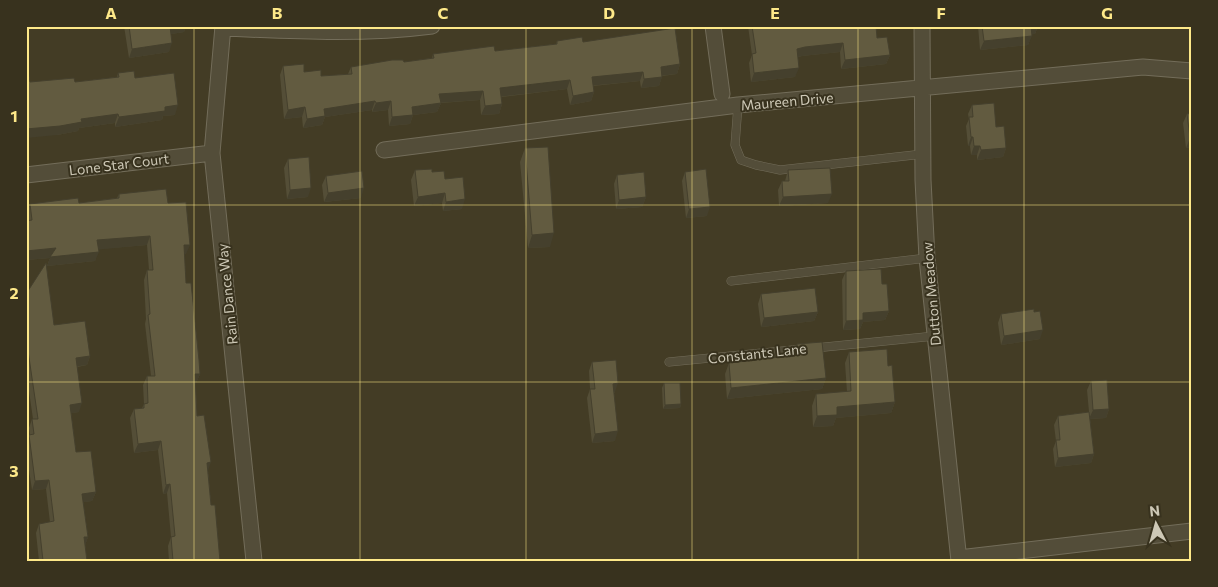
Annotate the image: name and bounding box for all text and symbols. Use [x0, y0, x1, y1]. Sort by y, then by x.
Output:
text: A [105, 3, 117, 22]
text: B [272, 3, 283, 22]
text: C [438, 3, 449, 22]
text: D [603, 3, 615, 22]
text: E [770, 3, 780, 22]
text: F [936, 3, 946, 22]
text: G [1101, 3, 1113, 22]
street label: Maureen Drive [740, 88, 834, 114]
text: 1 [10, 106, 18, 125]
street label: Lone Star Court [68, 149, 170, 179]
street label: Dutton Meadow [918, 241, 944, 347]
street label: Rain Dance Way [213, 243, 241, 345]
text: 2 [9, 283, 19, 302]
street label: Constants Lane [707, 339, 807, 367]
text: 3 [9, 461, 19, 480]
north arrow [1130, 500, 1180, 550]
text: N [1148, 502, 1161, 520]

